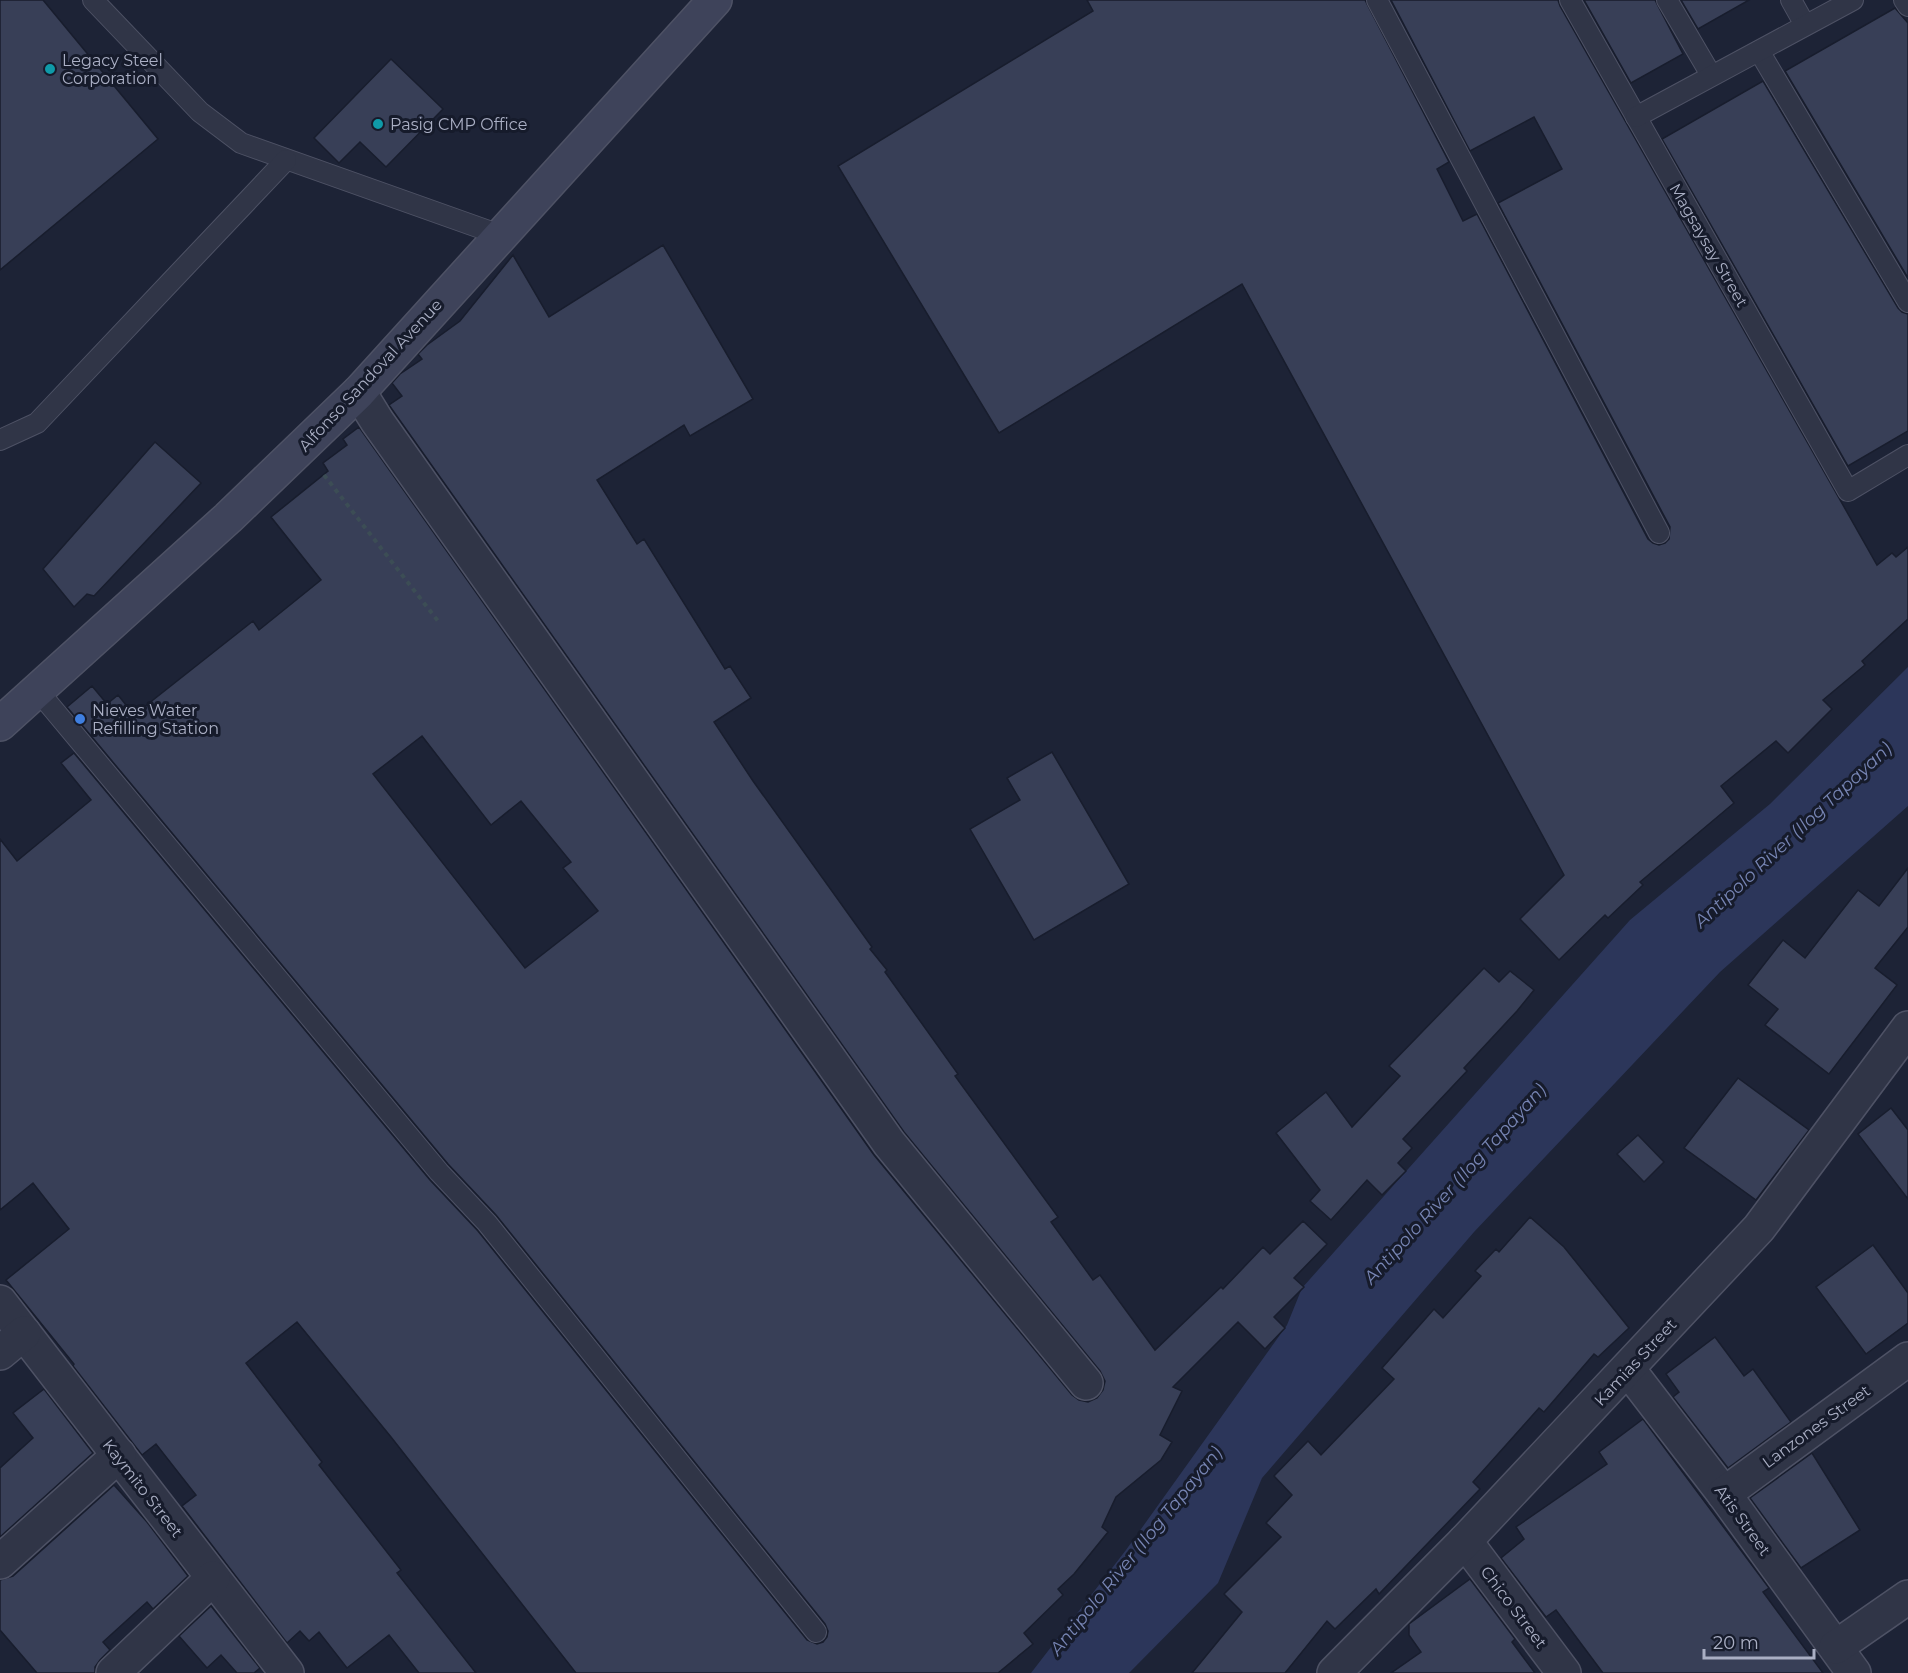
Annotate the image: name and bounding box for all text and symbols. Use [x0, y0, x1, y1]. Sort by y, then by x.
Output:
place label: Legacy Steel Corporation [62, 51, 163, 88]
marker: Legacy Steel Corporation [43, 62, 57, 76]
place label: Pasig CMP Office [390, 115, 527, 134]
marker: Pasig CMP Office [371, 117, 385, 131]
street label: Magsaysay Street [1665, 180, 1752, 311]
street label: Alfonso Sandoval Avenue [295, 295, 446, 455]
place label: Nieves Water Refilling Station [92, 701, 219, 738]
marker: Nieves Water Refilling Station [73, 712, 87, 726]
water label: Antipolo River (Ilog Tapayan) [1689, 738, 1896, 933]
water label: Antipolo River (Ilog Tapayan) [1359, 1079, 1551, 1289]
street label: Kamias Street [1590, 1315, 1681, 1410]
street label: Lanzones Street [1759, 1381, 1874, 1472]
street label: Kaymito Street [99, 1436, 187, 1541]
water label: Antipolo River (Ilog Tapayan) [1044, 1442, 1227, 1660]
street label: Atis Street [1711, 1481, 1775, 1560]
street label: Chico Street [1477, 1562, 1551, 1653]
scale bar [1704, 1622, 1814, 1660]
text: 20 m [1713, 1632, 1759, 1654]

